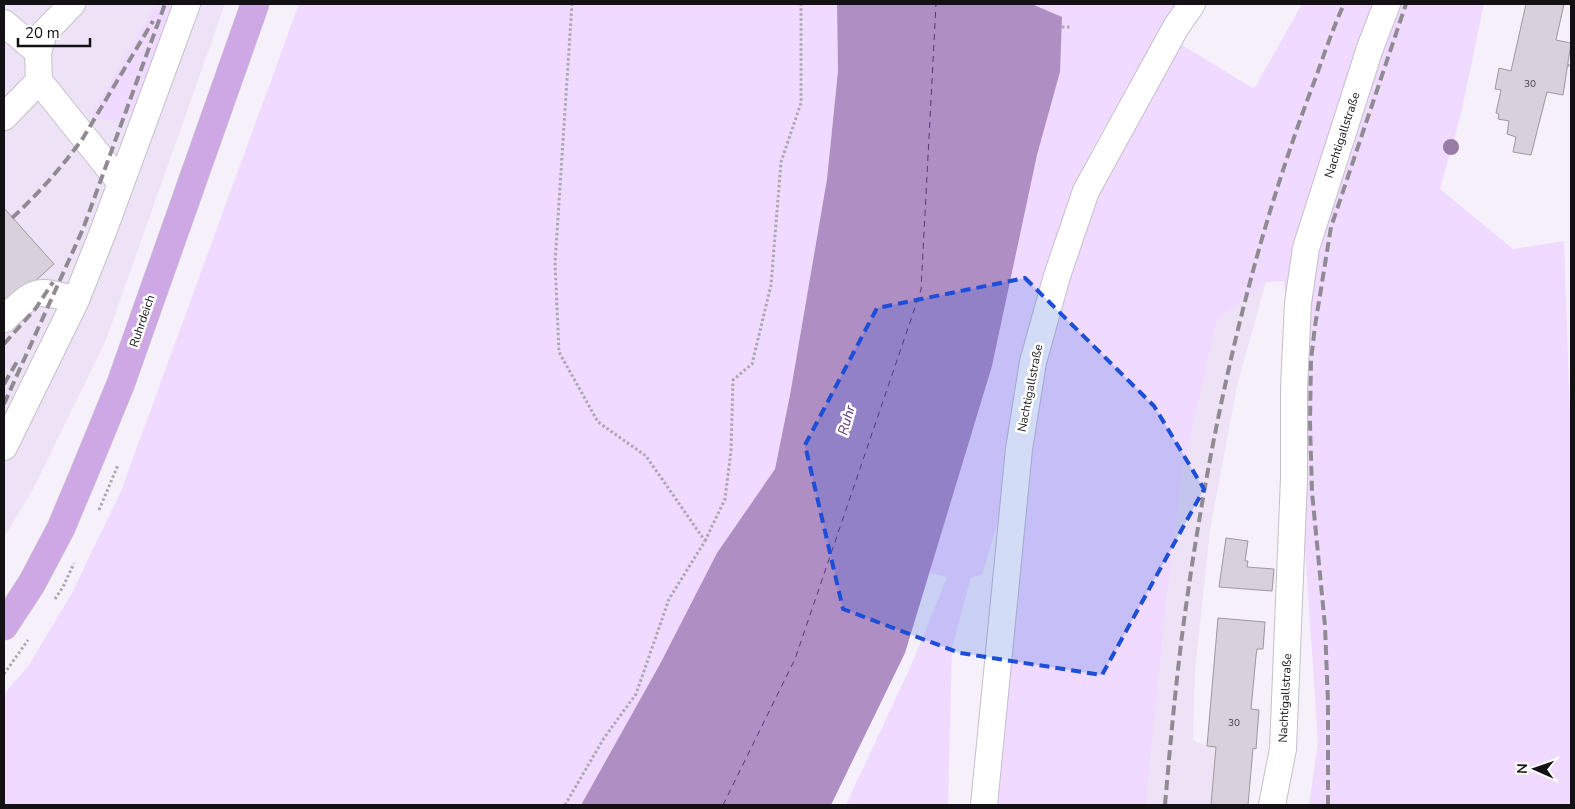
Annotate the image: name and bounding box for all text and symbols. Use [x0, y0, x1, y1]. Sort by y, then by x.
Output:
scale bar [18, 15, 90, 47]
text: 20 m [25, 23, 60, 43]
house number: 30 [1524, 77, 1536, 91]
street label: Nachtigallstraße [1321, 90, 1363, 180]
street label: Ruhrdeich [126, 293, 158, 349]
street label: Nachtigallstraße [1014, 343, 1046, 433]
water label: Ruhr [833, 402, 860, 437]
street label: Nachtigallstraße [1275, 653, 1295, 743]
house number: 30 [1228, 716, 1240, 730]
north arrow [1510, 744, 1560, 794]
text: N [1513, 763, 1532, 774]

